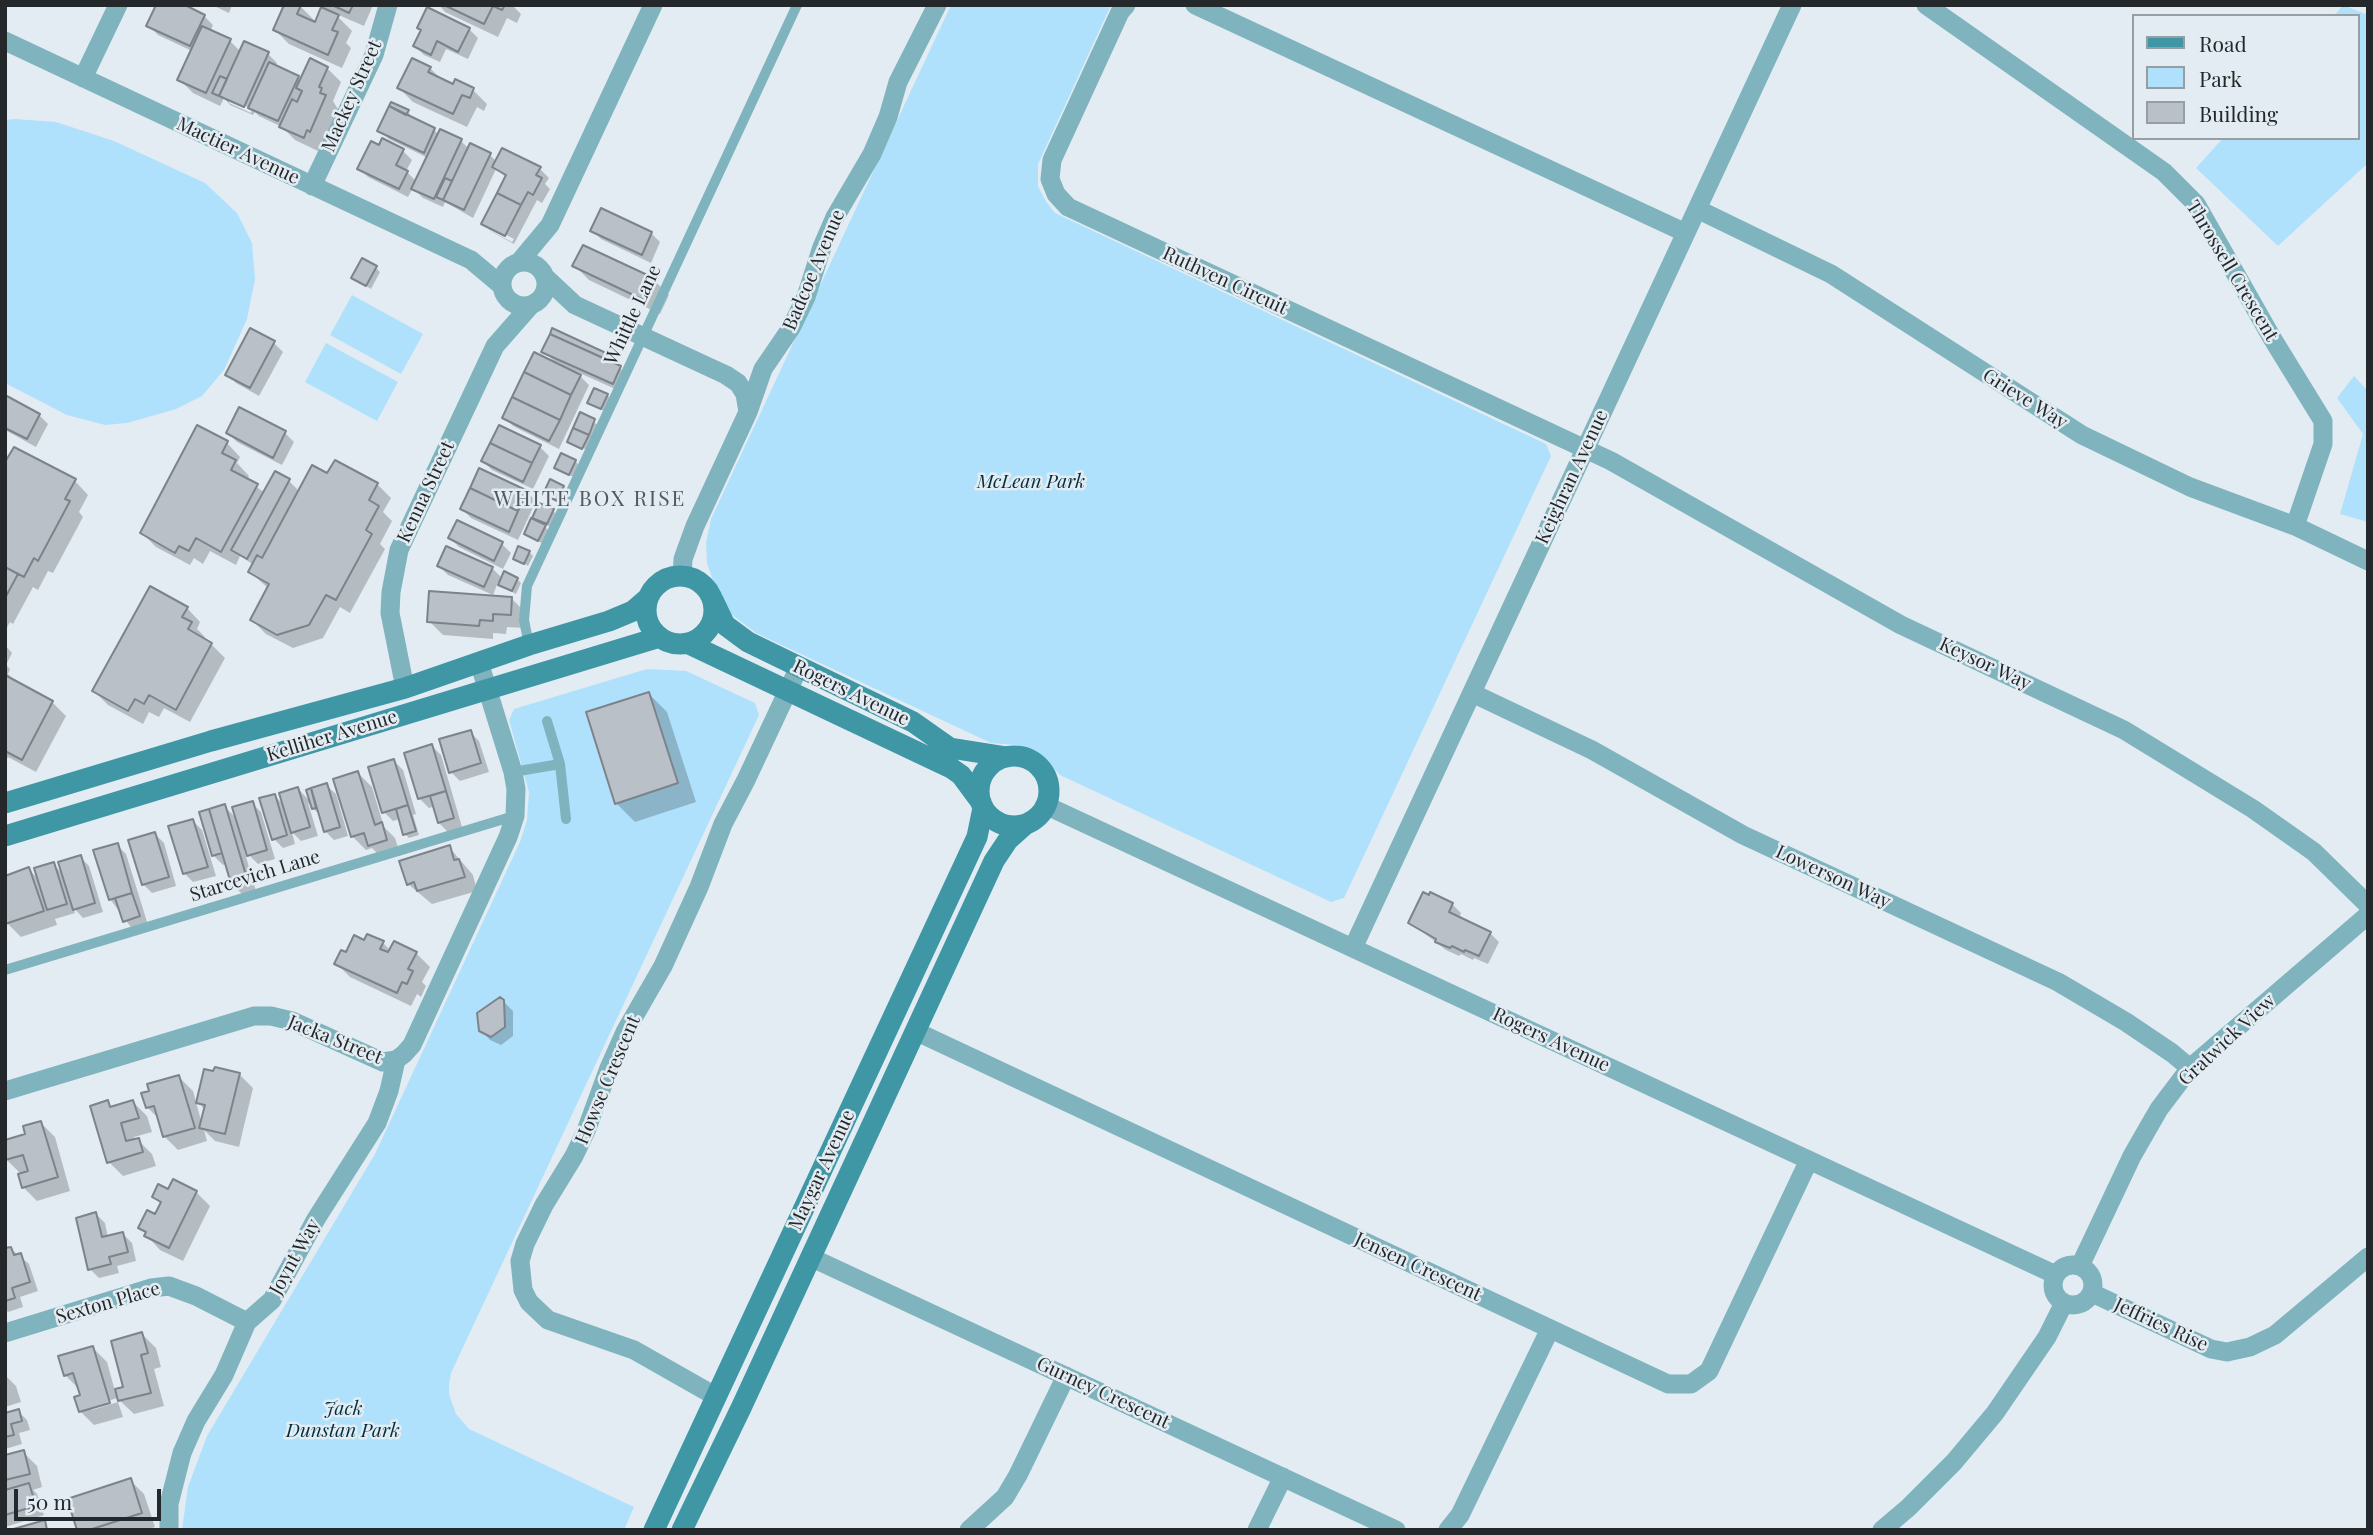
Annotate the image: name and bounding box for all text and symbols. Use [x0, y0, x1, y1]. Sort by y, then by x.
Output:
legend [2132, 14, 2359, 140]
text: Road [2199, 29, 2247, 57]
street label: Mackey Street [317, 37, 387, 155]
text: Park [2199, 64, 2242, 92]
text: Building [2199, 99, 2278, 127]
street label: Mactier Avenue [173, 113, 303, 189]
street label: Throssell Crescent [2181, 197, 2283, 345]
street label: Badcoe Avenue [778, 206, 850, 334]
street label: Ruthven Circuit [1159, 242, 1291, 320]
street label: Whittle Lane [600, 261, 666, 369]
street label: Grieve Way [1978, 364, 2072, 434]
street label: Keighran Avenue [1531, 406, 1613, 548]
street label: Kenna Street [392, 437, 460, 547]
park label: McLean Park [977, 471, 1085, 493]
district label: WHITE BOX RISE [495, 486, 685, 512]
street label: Keysor Way [1936, 633, 2034, 695]
street label: Rogers Avenue [789, 655, 913, 731]
street label: Kelliher Avenue [264, 705, 400, 767]
street label: Lowerson Way [1772, 840, 1894, 914]
street label: Starcevich Lane [187, 845, 323, 907]
street label: Gratwick View [2174, 989, 2280, 1091]
street label: Rogers Avenue [1489, 1003, 1613, 1077]
street label: Jacka Street [284, 1011, 386, 1069]
street label: Howse Crescent [571, 1012, 645, 1148]
street label: Maygar Avenue [784, 1106, 860, 1234]
street label: Joynt Way [265, 1215, 325, 1299]
street label: Jensen Crescent [1351, 1228, 1485, 1306]
street label: Sexton Place [53, 1277, 163, 1329]
street label: Jeffries Rise [2111, 1293, 2211, 1357]
street label: Gurney Crescent [1033, 1352, 1173, 1434]
park label: Jack Dunstan Park [286, 1398, 400, 1442]
scale bar [18, 1476, 164, 1520]
text: 50 m [27, 1487, 72, 1515]

